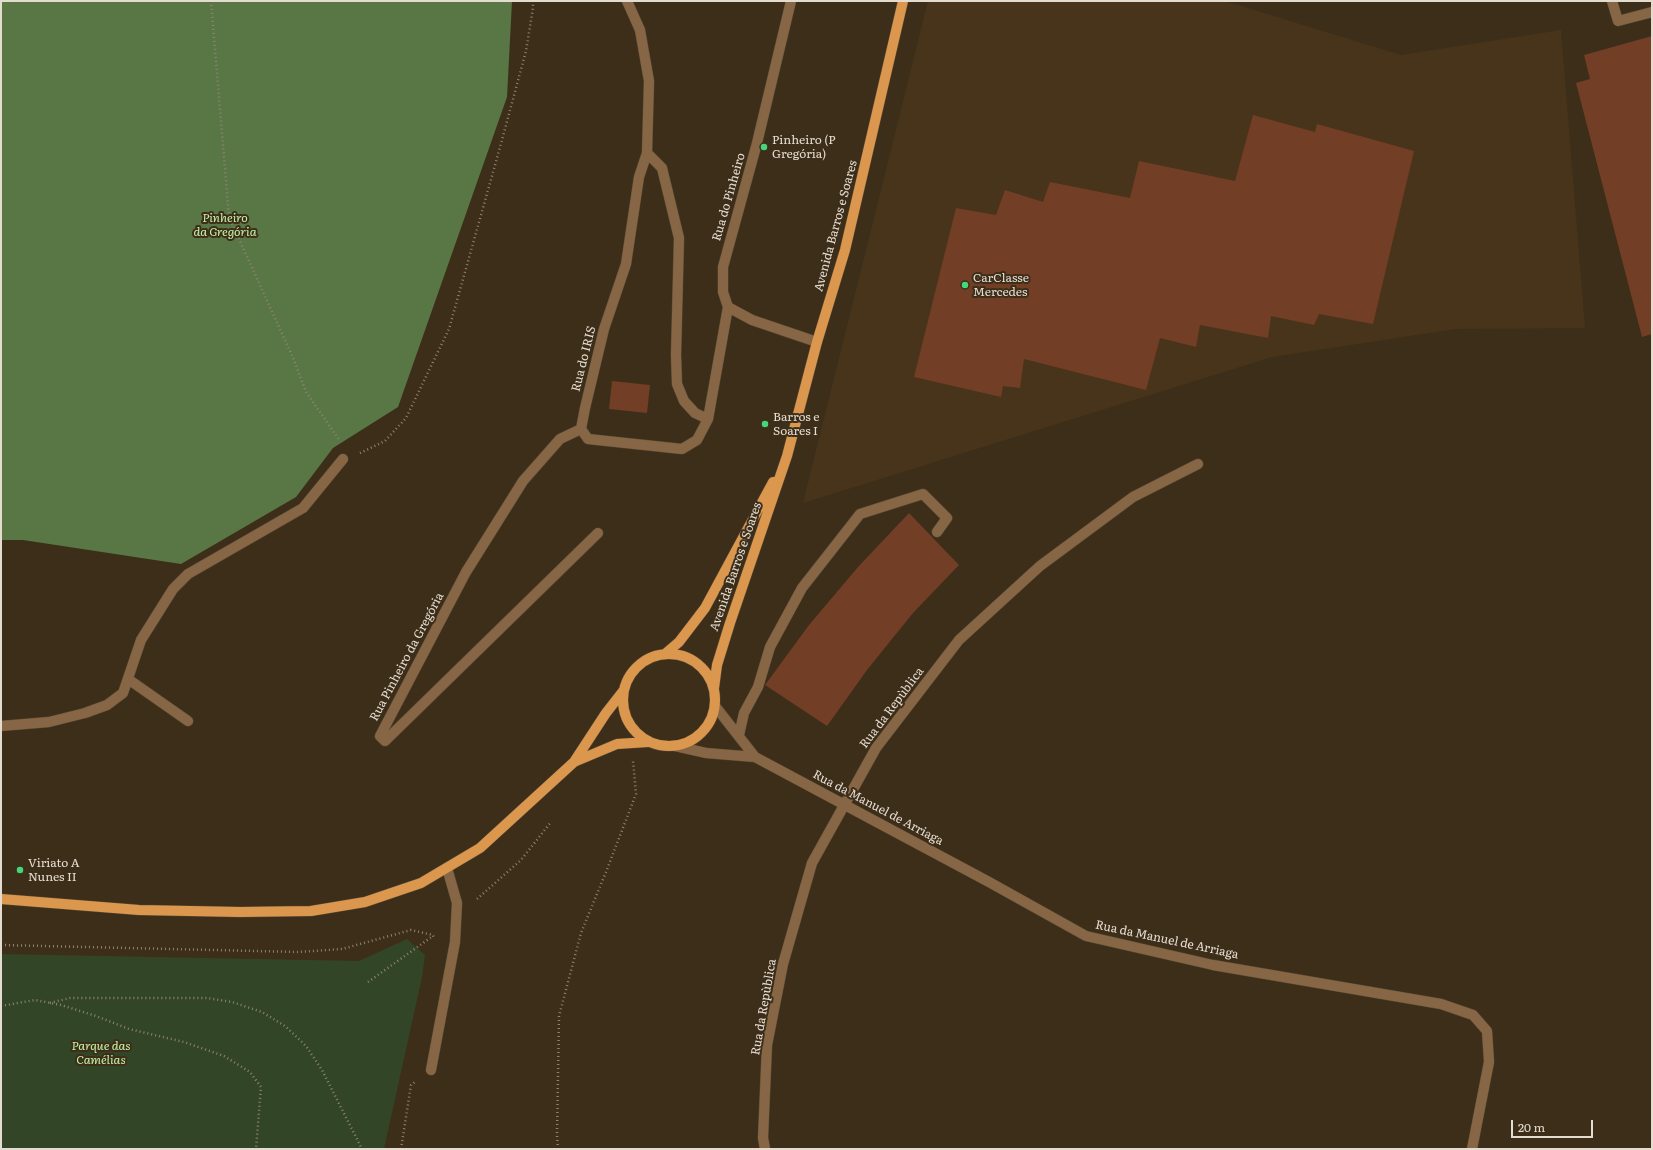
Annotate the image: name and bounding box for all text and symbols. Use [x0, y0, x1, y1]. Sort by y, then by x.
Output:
place label: Pinheiro (P Gregória) [772, 133, 835, 161]
marker: Pinheiro (P Gregória) [759, 142, 769, 152]
street label: Rua do Pinheiro [710, 151, 748, 243]
street label: Avenida Barros e Soares [812, 159, 860, 293]
park label: Pinheiro da Gregória [193, 211, 257, 239]
place label: CarClasse Mercedes [973, 271, 1029, 299]
marker: CarClasse Mercedes [960, 280, 970, 290]
street label: Rua do IRIS [569, 325, 599, 393]
place label: Barros e Soares I [773, 410, 819, 438]
marker: Barros e Soares I [760, 419, 770, 429]
street label: Avenida Barros e Soares [707, 501, 765, 633]
street label: Rua Pinheiro da Gregória [367, 590, 447, 724]
street label: Rua da Repùblica [857, 665, 927, 751]
street label: Rua da Manuel de Arriaga [810, 767, 946, 849]
place label: Viriato A Nunes II [28, 856, 80, 884]
marker: Viriato A Nunes II [15, 865, 25, 875]
street label: Rua da Manuel de Arriaga [1094, 918, 1240, 962]
street label: Rua da Repùblica [748, 958, 780, 1056]
park label: Parque das Camélias [71, 1039, 131, 1067]
scale bar [1513, 1112, 1595, 1138]
text: 20 m [1518, 1118, 1545, 1136]

